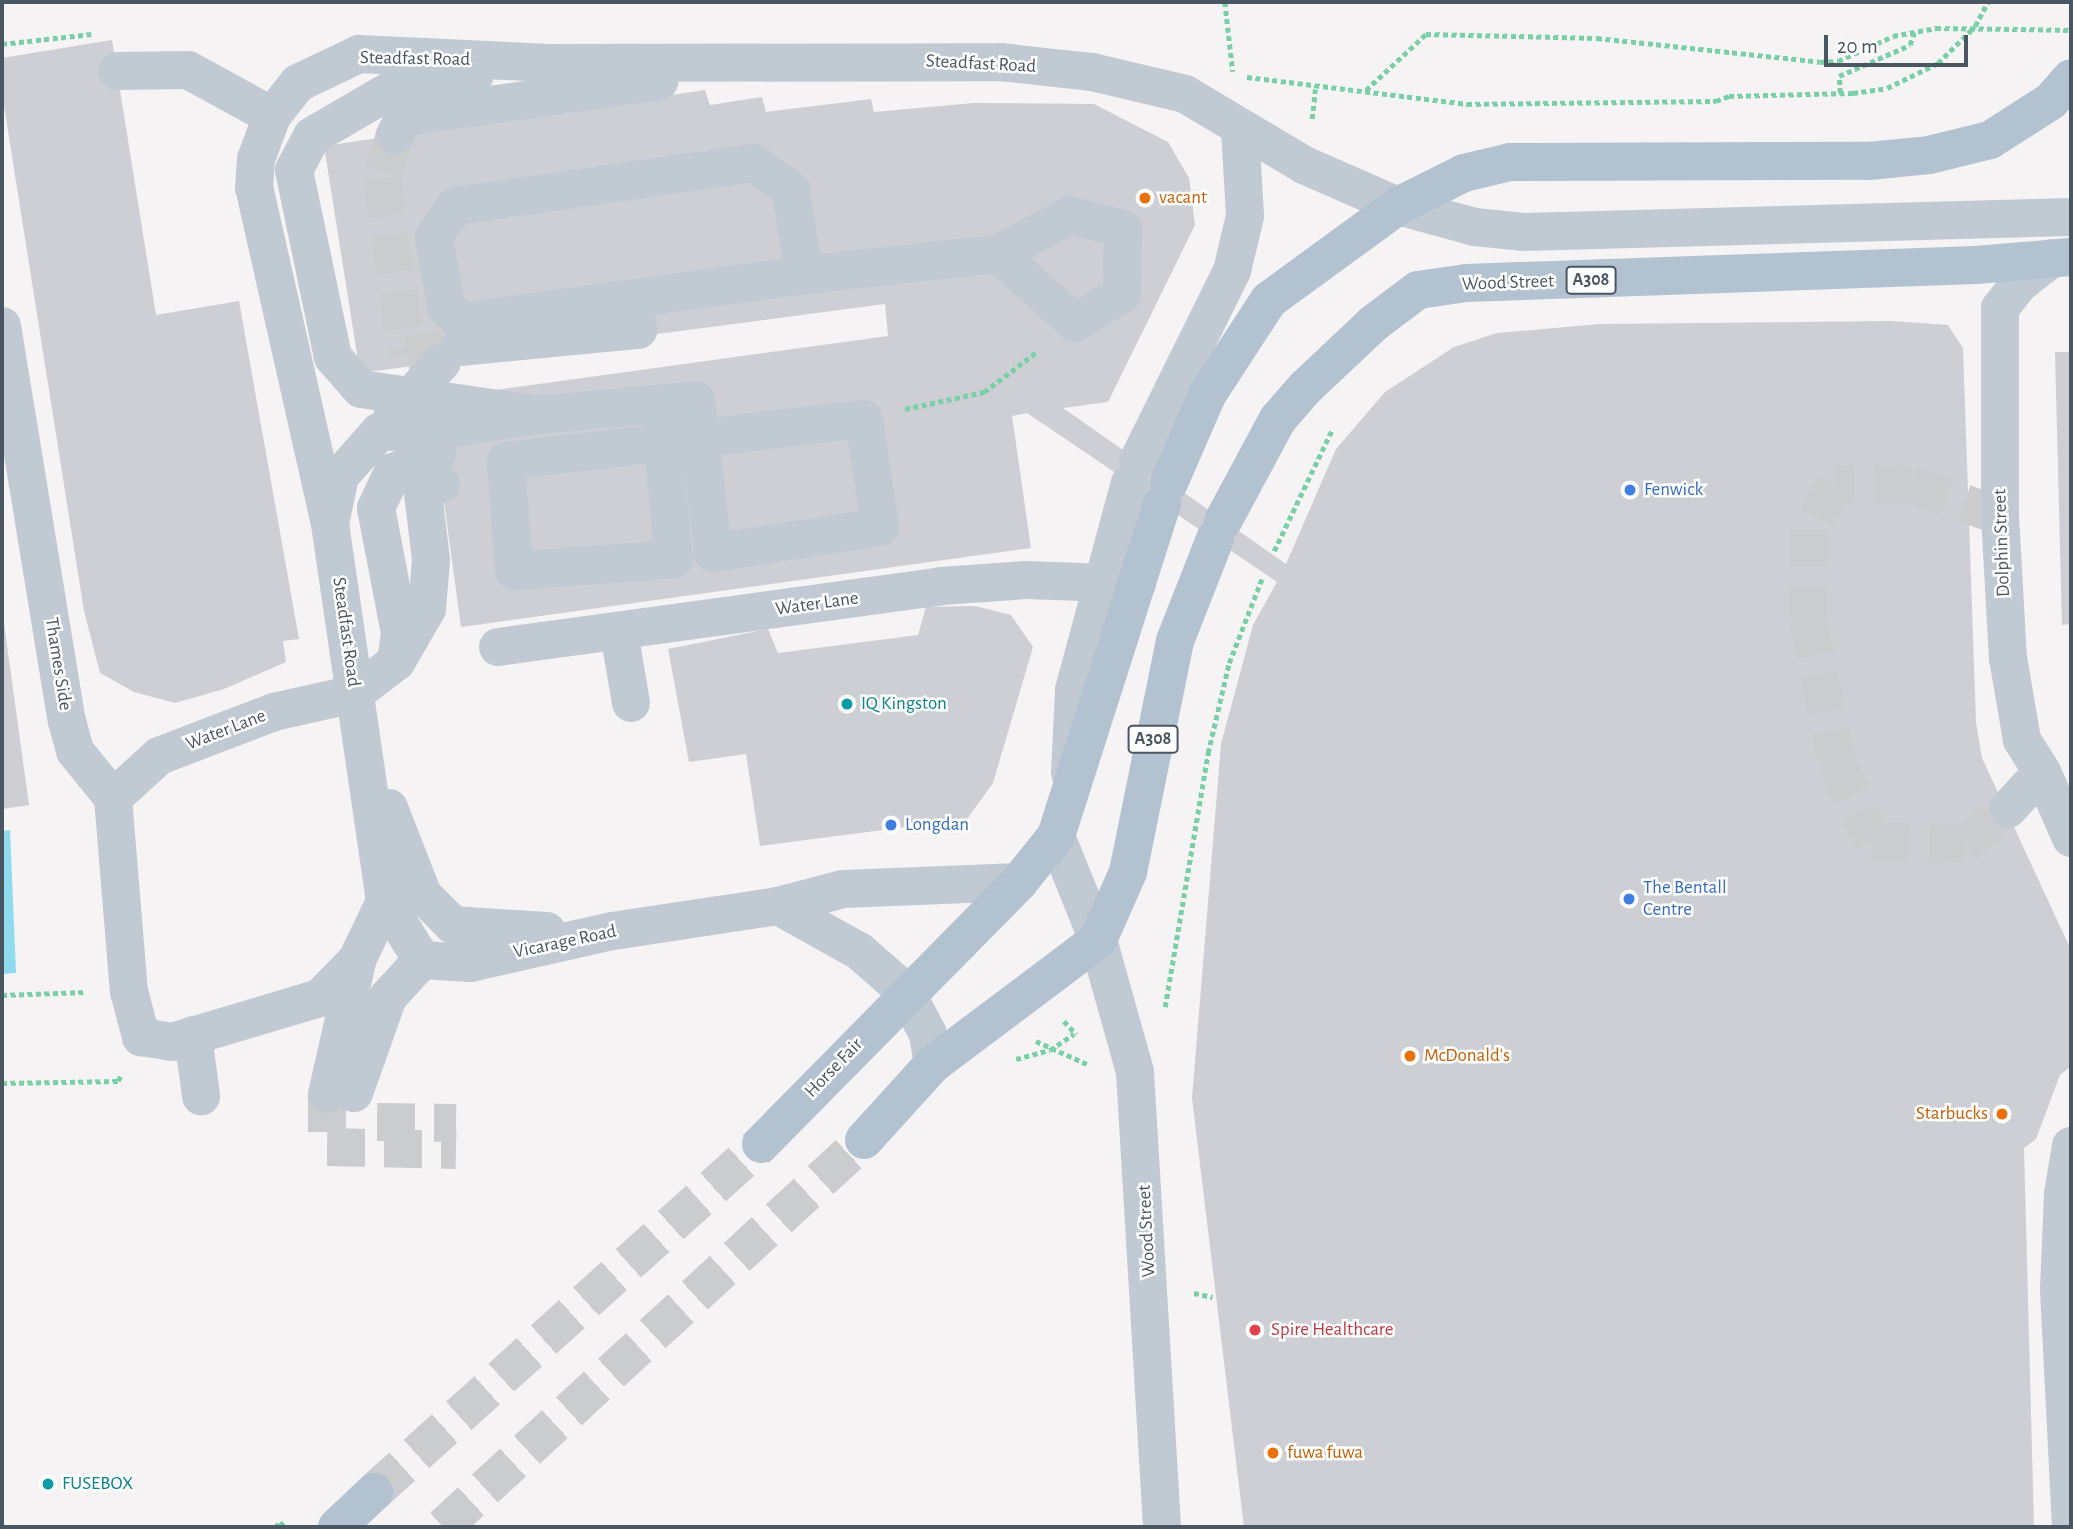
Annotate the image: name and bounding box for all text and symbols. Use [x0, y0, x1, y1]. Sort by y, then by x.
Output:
scale bar [1828, 21, 1972, 65]
text: 20 m [1837, 36, 1878, 57]
street label: Steadfast Road [360, 47, 470, 71]
street label: Steadfast Road [925, 50, 1037, 78]
place label: vacant [1159, 187, 1207, 209]
marker: vacant [1137, 190, 1153, 206]
road number: A308 [1565, 266, 1617, 294]
street label: Wood Street [1461, 270, 1555, 296]
place label: Fenwick [1644, 479, 1703, 501]
marker: Fenwick [1622, 482, 1638, 498]
street label: Dolphin Street [1989, 489, 2015, 597]
street label: Steadfast Road [327, 576, 365, 688]
street label: Water Lane [774, 587, 860, 621]
street label: Thames Side [39, 616, 77, 712]
place label: IQ Kingston [861, 693, 947, 715]
marker: IQ Kingston [839, 696, 855, 712]
street label: Water Lane [183, 704, 269, 756]
road number: A308 [1127, 724, 1179, 754]
place label: Longdan [905, 814, 969, 836]
marker: Longdan [883, 817, 899, 833]
place label: The Bentall Centre [1643, 877, 1727, 921]
marker: The Bentall Centre [1621, 891, 1637, 907]
street label: Vicarage Road [511, 920, 619, 964]
street label: Horse Fair [800, 1033, 868, 1103]
place label: McDonald's [1424, 1045, 1510, 1067]
marker: McDonald's [1402, 1048, 1418, 1064]
place label: Starbucks [1916, 1103, 1988, 1125]
marker: Starbucks [1994, 1106, 2010, 1122]
street label: Wood Street [1133, 1184, 1161, 1278]
place label: Spire Healthcare [1271, 1319, 1394, 1341]
marker: Spire Healthcare [1245, 1320, 1265, 1340]
place label: fuwa fuwa [1287, 1442, 1363, 1464]
marker: fuwa fuwa [1265, 1445, 1281, 1461]
place label: FUSEBOX [62, 1473, 133, 1495]
marker: FUSEBOX [40, 1476, 56, 1492]

